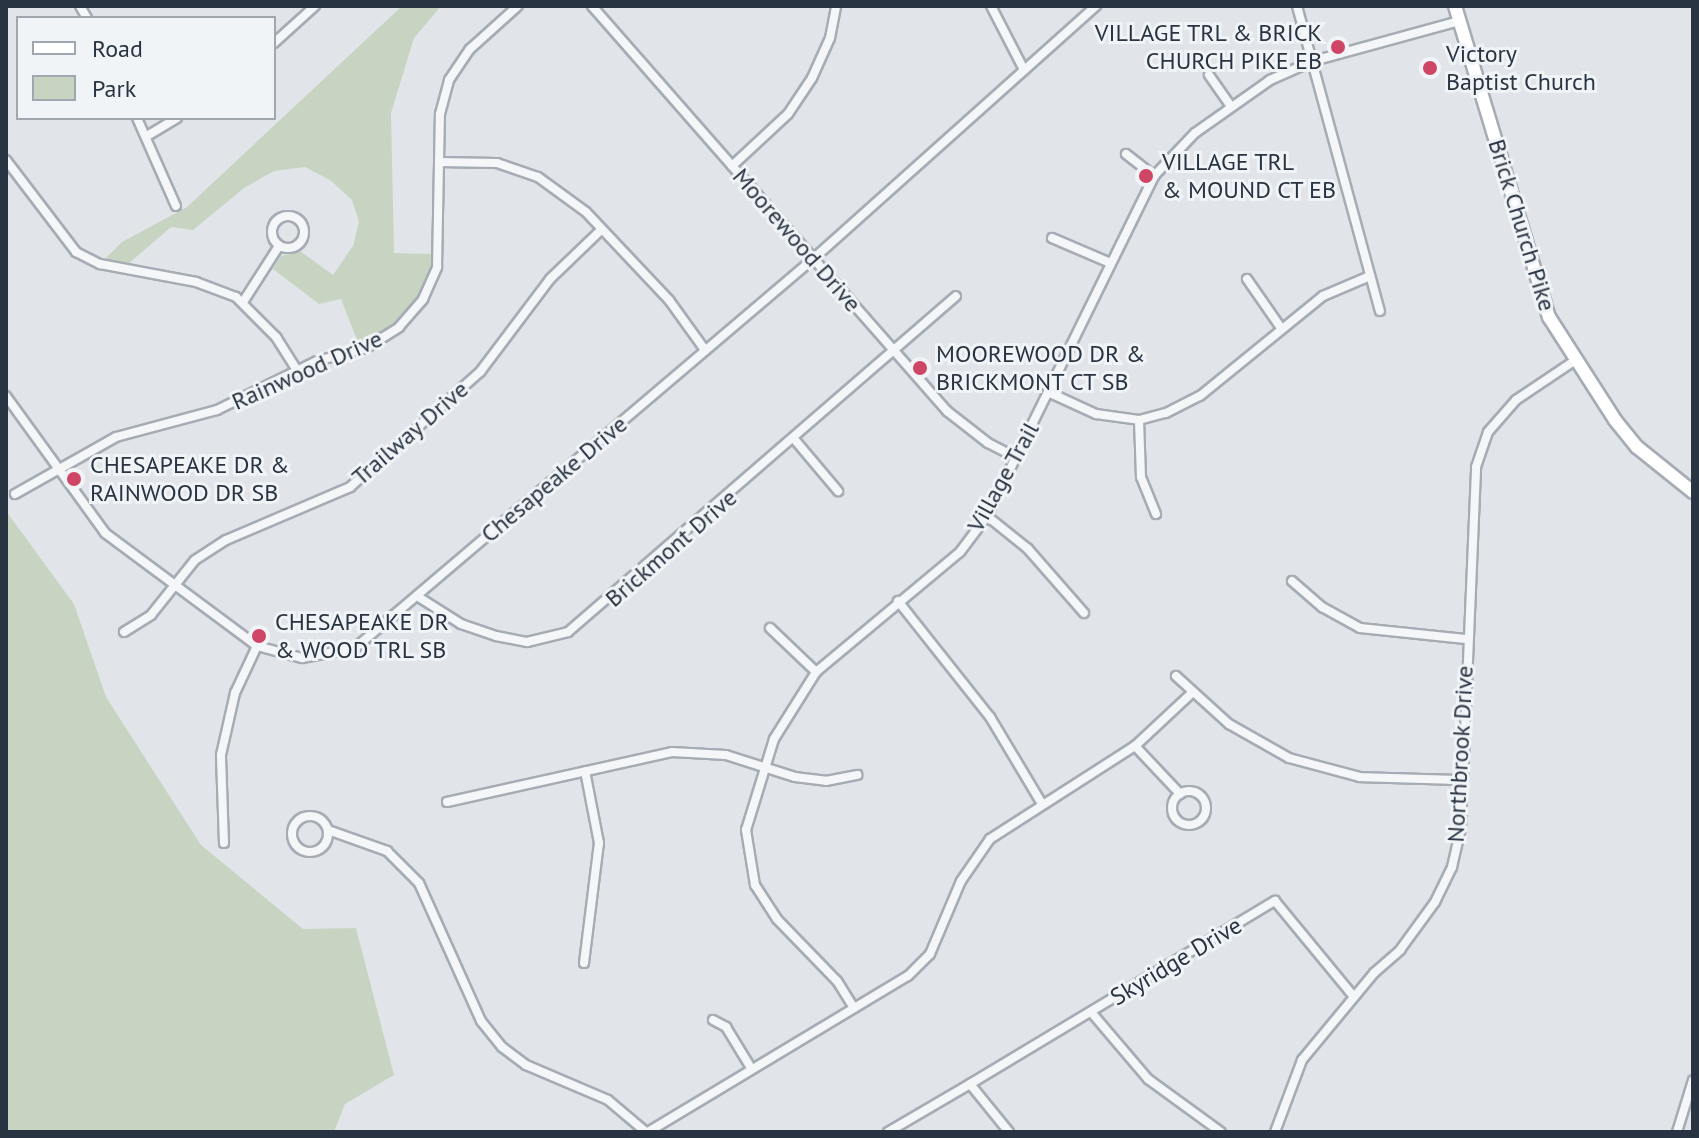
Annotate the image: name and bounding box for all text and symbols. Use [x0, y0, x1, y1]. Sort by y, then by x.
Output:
legend [16, 16, 276, 120]
place label: VILLAGE TRL & BRICK CHURCH PIKE EB [1093, 19, 1322, 75]
text: Road [92, 33, 143, 64]
marker: VILLAGE TRL & BRICK CHURCH PIKE EB [1329, 38, 1347, 56]
place label: Victory Baptist Church [1446, 40, 1596, 96]
marker: Victory Baptist Church [1421, 59, 1439, 77]
text: Park [92, 73, 136, 104]
street label: Brick Church Pike [1482, 135, 1562, 315]
place label: VILLAGE TRL & MOUND CT EB [1162, 148, 1337, 204]
street label: Moorewood Drive [727, 162, 867, 318]
marker: VILLAGE TRL & MOUND CT EB [1137, 167, 1155, 185]
street label: Rainwood Drive [227, 324, 387, 416]
place label: MOOREWOOD DR & BRICKMONT CT SB [936, 340, 1145, 396]
marker: MOOREWOOD DR & BRICKMONT CT SB [911, 359, 929, 377]
street label: Trailway Drive [346, 374, 474, 492]
street label: Chesapeake Drive [475, 410, 633, 548]
street label: Village Trail [961, 417, 1045, 537]
place label: CHESAPEAKE DR & RAINWOOD DR SB [90, 451, 290, 507]
marker: CHESAPEAKE DR & RAINWOOD DR SB [65, 470, 83, 488]
street label: Brickmont Drive [599, 483, 743, 613]
place label: CHESAPEAKE DR & WOOD TRL SB [275, 608, 449, 664]
marker: CHESAPEAKE DR & WOOD TRL SB [250, 627, 268, 645]
street label: Northbrook Drive [1441, 665, 1479, 843]
street label: Skyridge Drive [1105, 911, 1247, 1011]

